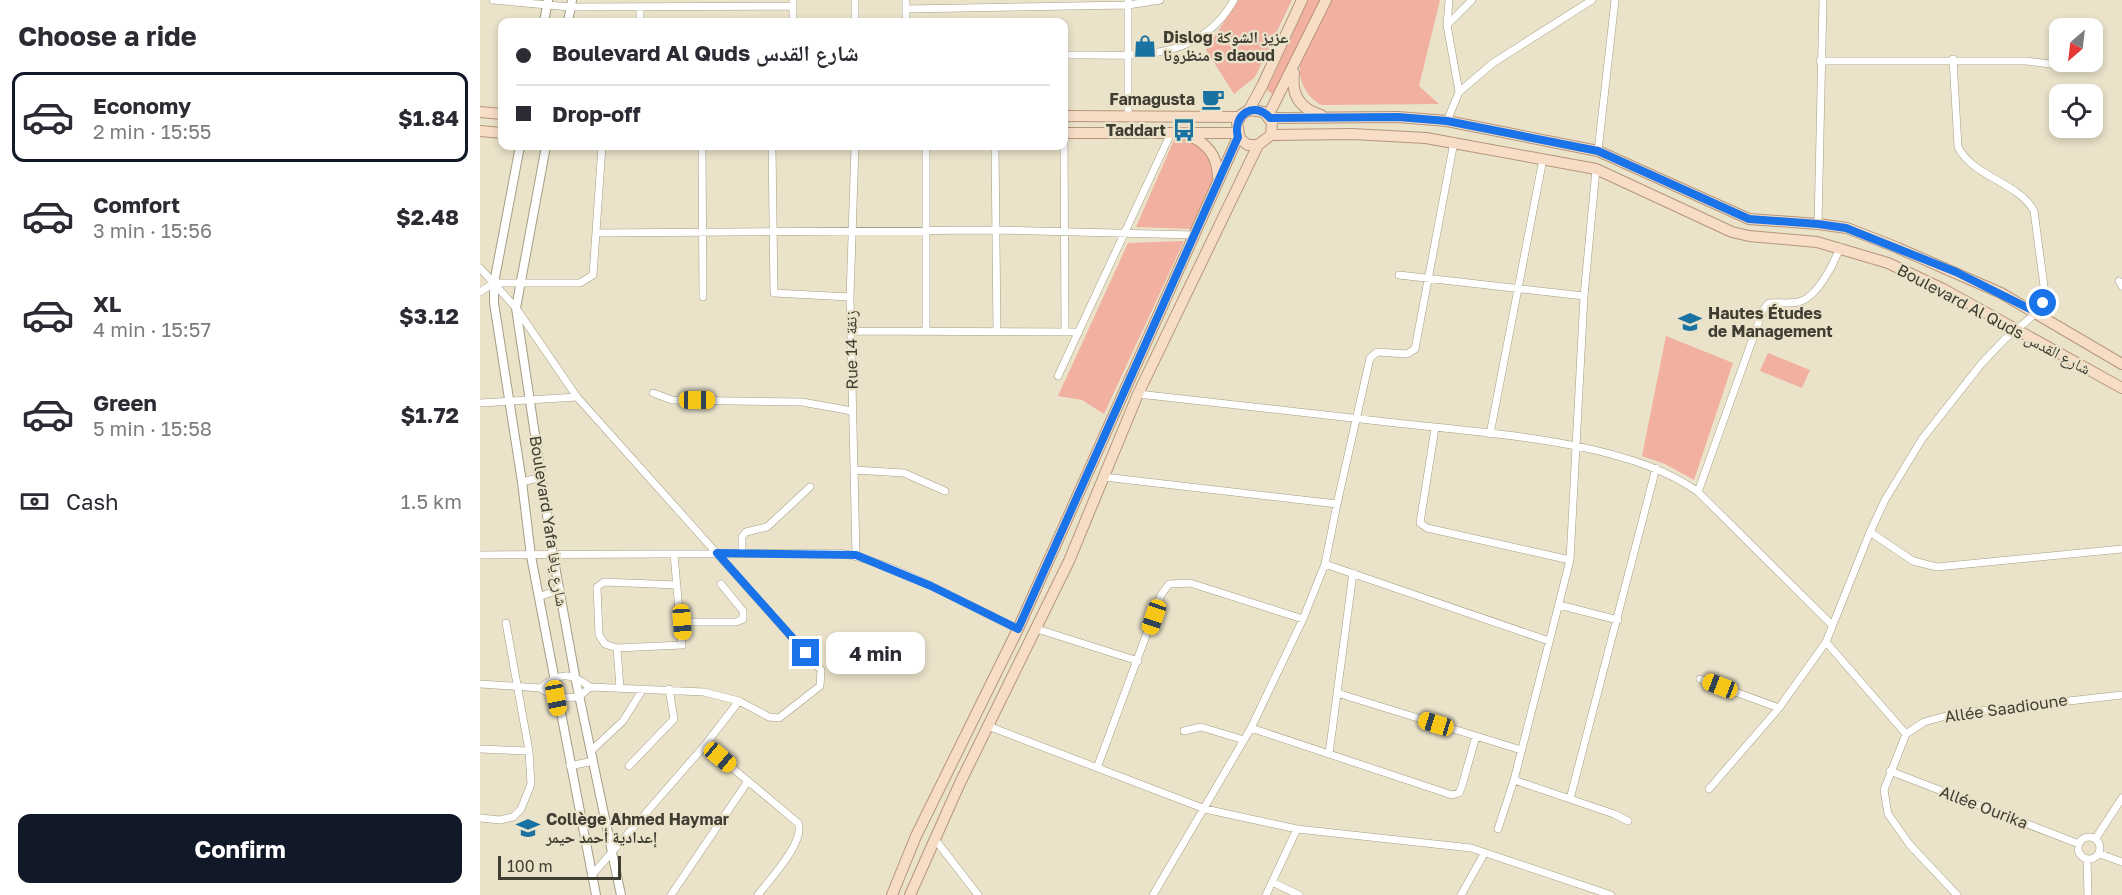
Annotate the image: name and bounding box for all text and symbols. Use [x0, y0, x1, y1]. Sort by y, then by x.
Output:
north arrow [2049, 18, 2103, 72]
map controls [2049, 18, 2103, 138]
text: Choose a ride [18, 20, 197, 52]
place label: Dislog عزيز الشوكة منظرونا s daoud [1163, 27, 1288, 65]
shop icon: Dislog عزيز الشوكة منظرونا s daoud [1132, 33, 1158, 59]
text: Boulevard Al Quds شارع القدس [552, 39, 859, 66]
button: locate [2049, 84, 2103, 138]
cafe icon: Famagusta [1200, 86, 1226, 112]
place label: Famagusta [1109, 89, 1195, 109]
icon: car [21, 90, 75, 144]
text: Economy [93, 92, 191, 119]
text: Drop-off [552, 100, 641, 127]
text: $1.84 [398, 104, 459, 131]
bus stop icon: Taddart [1171, 117, 1197, 143]
text: 2 min · 15:55 [93, 119, 211, 143]
place label: Taddart [1106, 120, 1166, 140]
icon: car [21, 189, 75, 243]
text: Comfort [93, 191, 180, 218]
text: $2.48 [396, 203, 459, 230]
text: 3 min · 15:56 [93, 218, 212, 242]
street label: Boulevard Al Quds شارع القدس [1893, 259, 2094, 379]
icon: car [21, 288, 75, 342]
route start [2029, 289, 2056, 316]
text: XL [93, 290, 121, 317]
text: $3.12 [399, 302, 459, 329]
place label: Hautes Études de Management [1708, 303, 1833, 341]
school or university icon: Hautes Études de Management [1677, 309, 1703, 335]
street label: Rue 14 زنقة [840, 310, 862, 390]
text: 4 min · 15:57 [93, 317, 211, 341]
icon: car [21, 387, 75, 441]
text: Green [93, 389, 157, 416]
car [679, 391, 715, 409]
text: $1.72 [400, 401, 459, 428]
text: 5 min · 15:58 [93, 416, 212, 440]
street label: Boulevard Yafa شارع يافا [525, 434, 572, 608]
icon: cash [18, 485, 51, 518]
text: Cash [66, 488, 119, 515]
text: 1.5 km [401, 489, 462, 513]
car [1140, 597, 1168, 637]
car [672, 603, 692, 641]
callout: 4 min [827, 632, 926, 674]
route end [792, 639, 819, 666]
text: 4 min [849, 641, 902, 665]
car [1700, 671, 1740, 701]
car [544, 679, 568, 717]
street label: Allée Saadioune [1943, 689, 2069, 727]
car [1416, 710, 1456, 738]
car [700, 739, 740, 775]
street label: Allée Ourika [1937, 781, 2031, 833]
place label: Collège Ahmed Haymar إعدادية أحمد حيمر [545, 809, 729, 848]
button: Confirm [18, 814, 462, 883]
school or university icon: Collège Ahmed Haymar إعدادية أحمد حيمر [515, 815, 541, 841]
scale bar [498, 853, 621, 880]
text: 100 m [507, 856, 553, 876]

